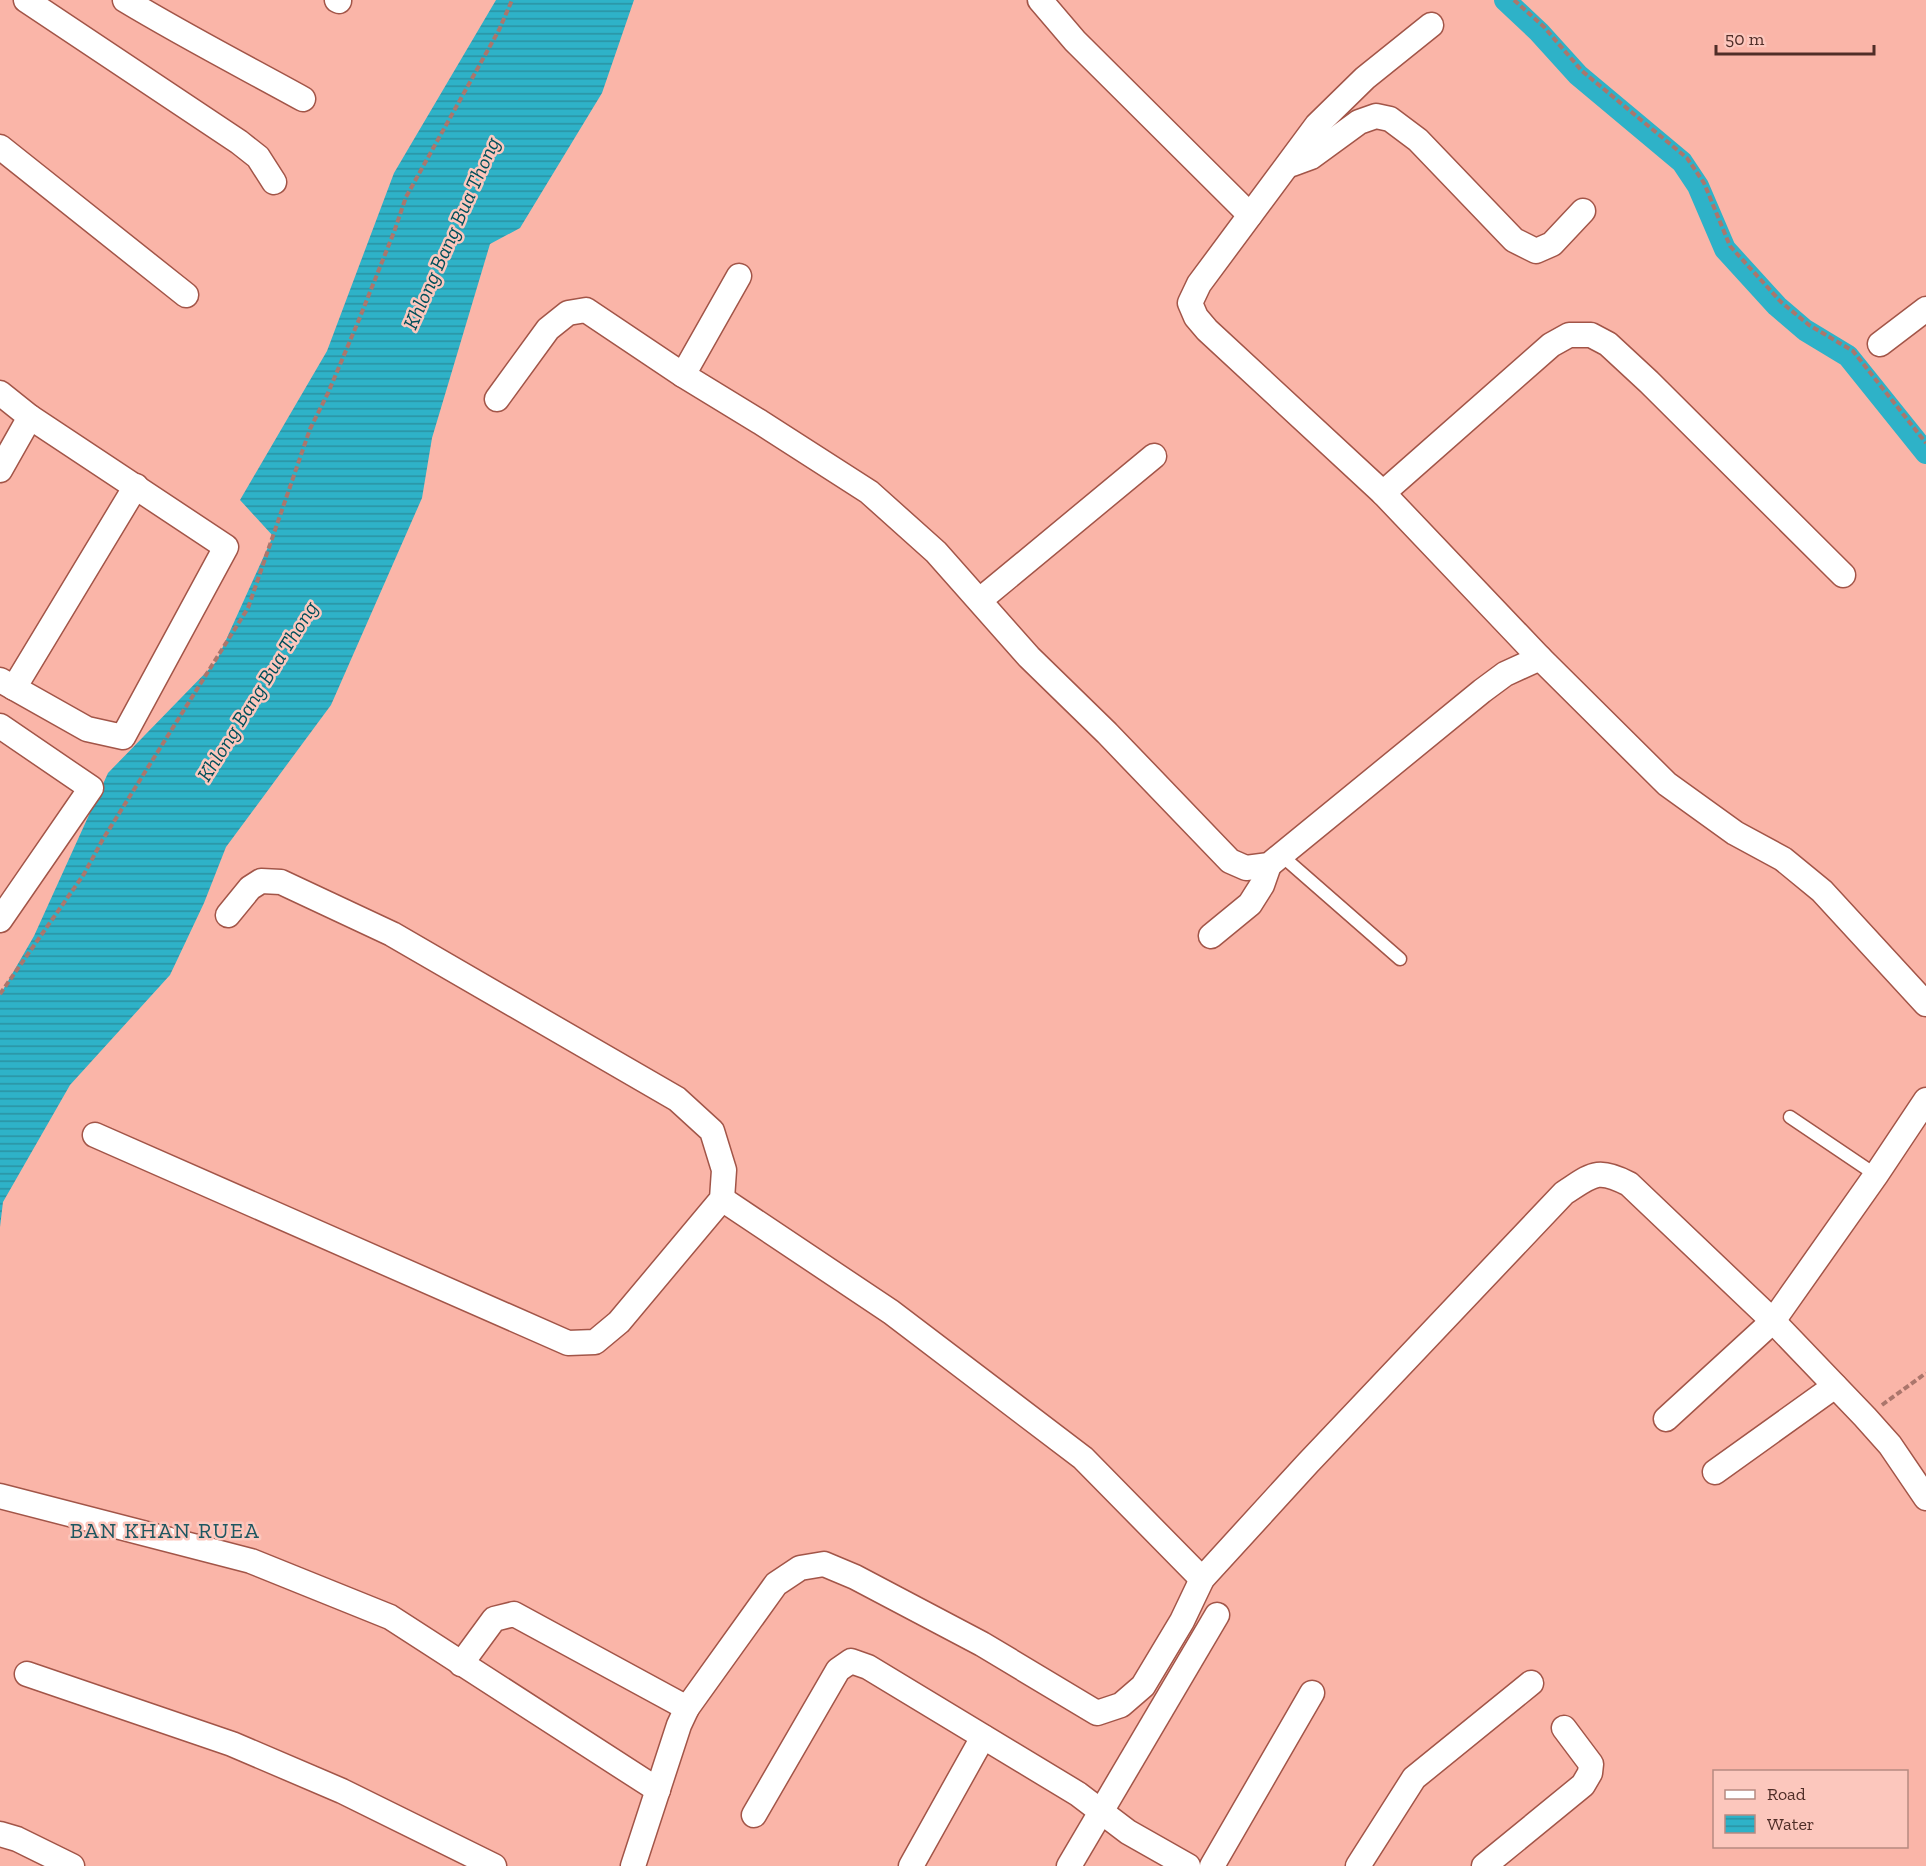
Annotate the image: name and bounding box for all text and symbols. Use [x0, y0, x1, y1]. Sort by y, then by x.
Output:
scale bar [1716, 18, 1874, 56]
text: 50 m [1725, 28, 1765, 50]
water label: Khlong Bang Bua Thong [397, 133, 505, 333]
water label: Khlong Bang Bua Thong [191, 596, 323, 786]
district label: BAN KHAN RUEA [70, 1517, 260, 1544]
legend [1713, 1770, 1908, 1848]
text: Road [1767, 1783, 1806, 1805]
text: Water [1767, 1813, 1814, 1835]

